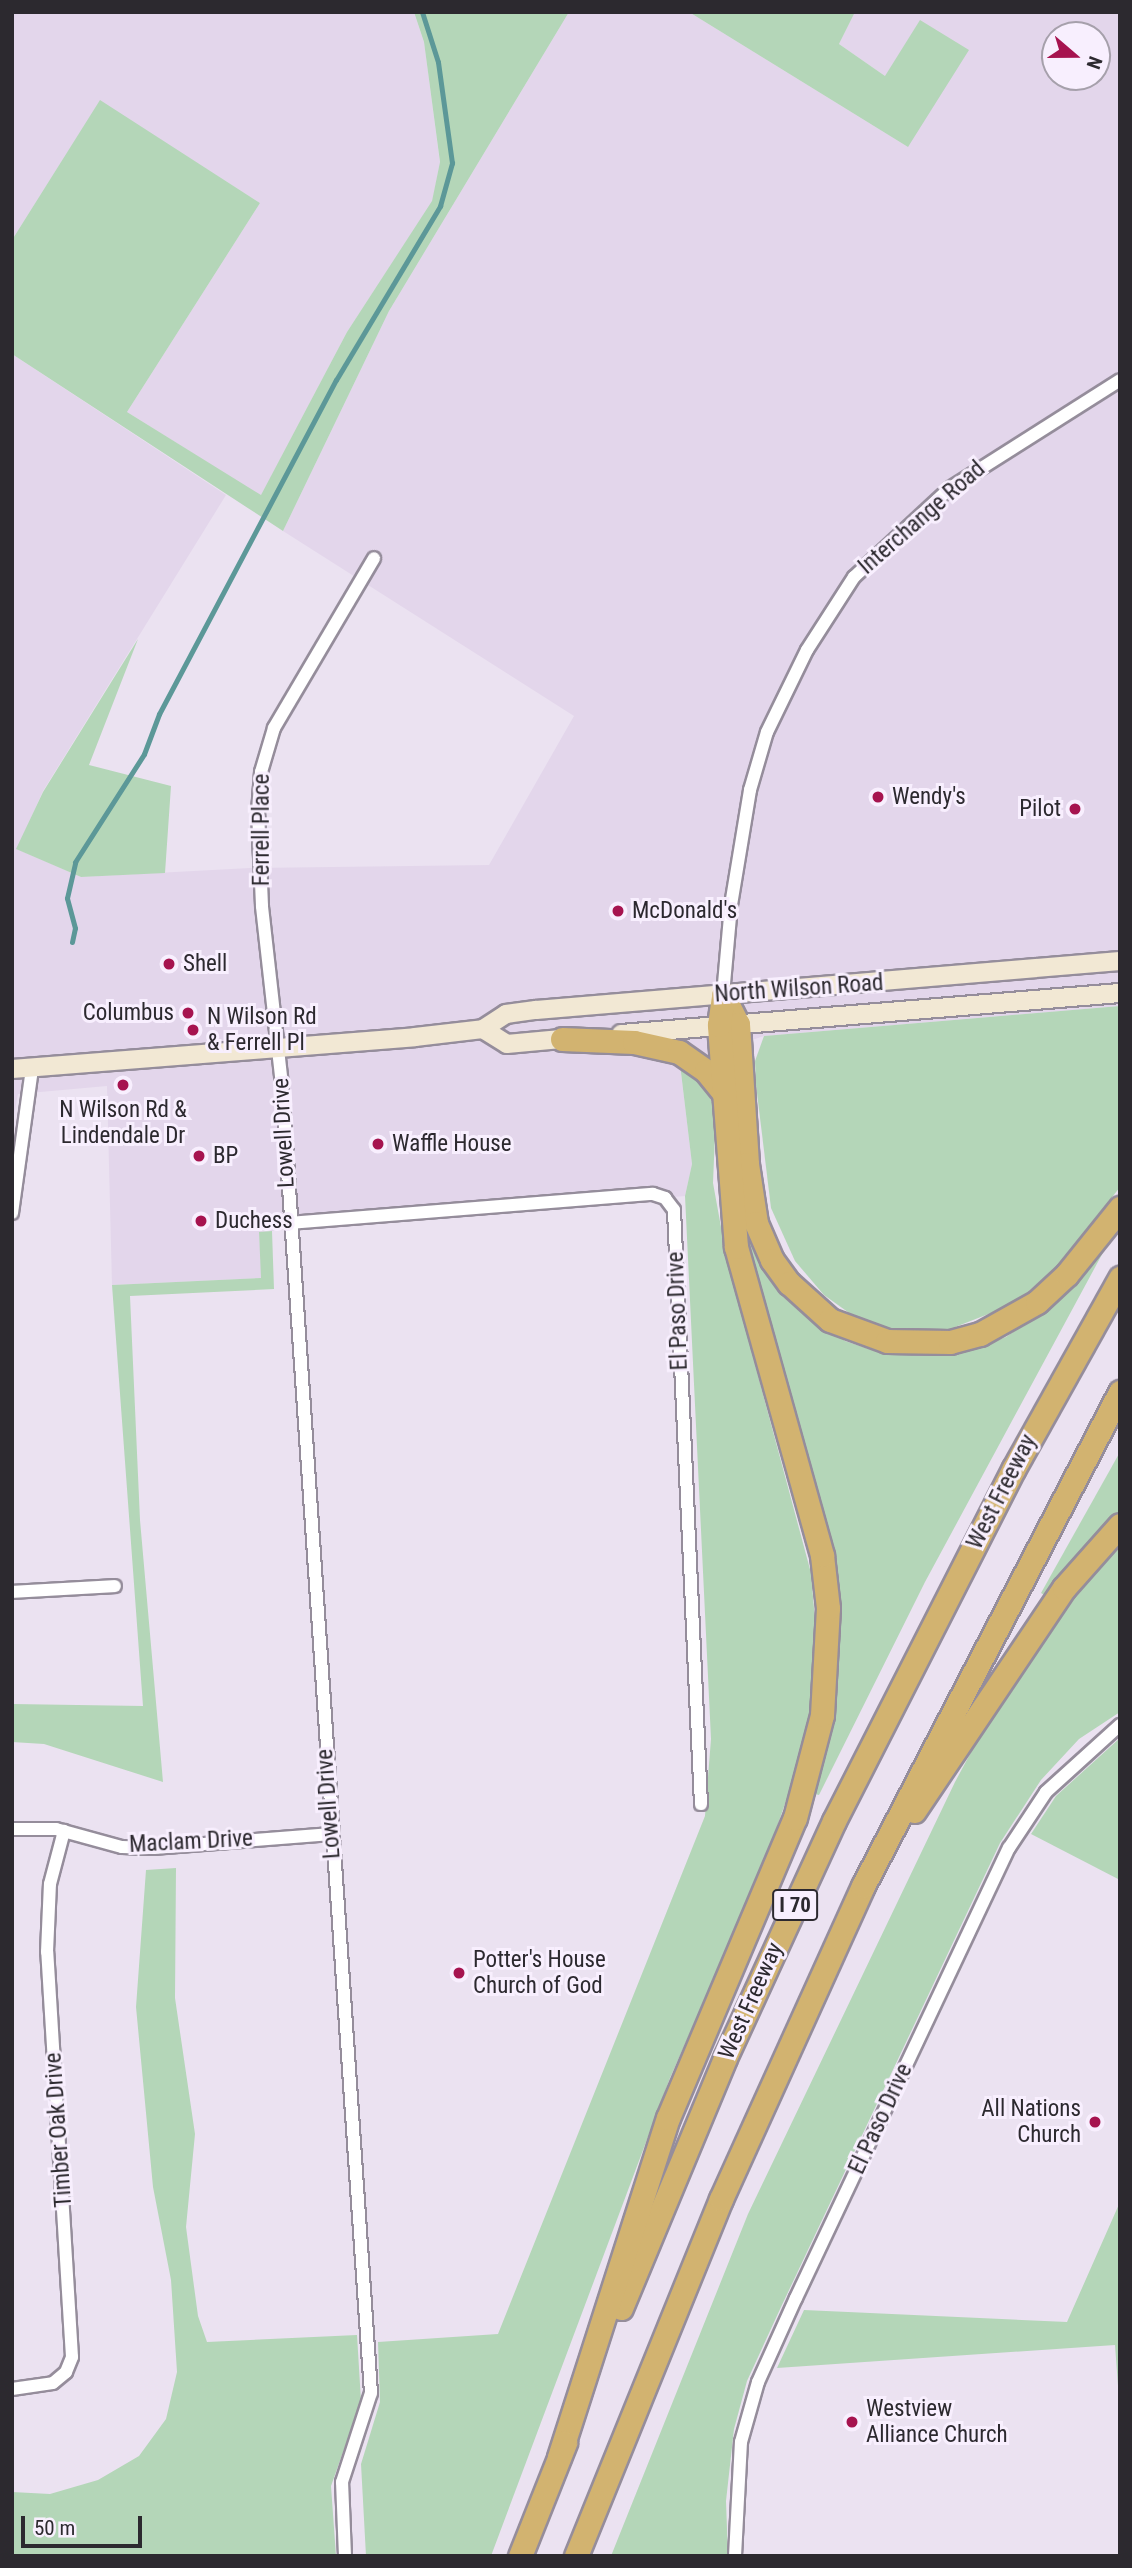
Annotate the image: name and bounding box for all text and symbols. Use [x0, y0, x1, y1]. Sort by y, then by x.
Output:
north arrow [1041, 21, 1111, 91]
text: N [1082, 53, 1107, 72]
street label: Interchange Road [853, 456, 991, 580]
street label: Ferrell Place [248, 774, 276, 886]
place label: Wendy's [892, 783, 966, 811]
marker: Wendy's [870, 789, 886, 805]
place label: Pilot [1019, 795, 1061, 823]
marker: Pilot [1067, 801, 1083, 817]
place label: McDonald's [632, 897, 737, 925]
marker: McDonald's [610, 903, 626, 919]
place label: Shell [183, 950, 227, 978]
marker: Shell [161, 956, 177, 972]
street label: North Wilson Road [714, 969, 884, 1009]
place label: Columbus [83, 999, 174, 1027]
place label: N Wilson Rd & Ferrell Pl [207, 1003, 317, 1057]
marker: Columbus [180, 1005, 196, 1021]
marker: N Wilson Rd & Ferrell Pl [185, 1022, 201, 1038]
marker: N Wilson Rd & Lindendale Dr [115, 1077, 131, 1093]
street label: Lowell Drive [267, 1077, 301, 1189]
place label: N Wilson Rd & Lindendale Dr [59, 1096, 187, 1150]
place label: Waffle House [392, 1130, 512, 1158]
marker: Waffle House [370, 1136, 386, 1152]
place label: BP [213, 1142, 238, 1170]
marker: BP [191, 1148, 207, 1164]
place label: Duchess [215, 1207, 293, 1235]
marker: Duchess [193, 1213, 209, 1229]
street label: El Paso Drive [662, 1251, 694, 1371]
street label: West Freeway [961, 1430, 1043, 1554]
street label: Lowell Drive [311, 1748, 347, 1860]
street label: Maclam Drive [128, 1825, 254, 1859]
road number: I 70 [770, 1888, 820, 1923]
street label: West Freeway [713, 1938, 789, 2064]
place label: Potter's House Church of God [473, 1946, 606, 2000]
marker: Potter's House Church of God [451, 1965, 467, 1981]
street label: Timber Oak Drive [40, 2052, 78, 2208]
street label: El Paso Drive [843, 2059, 919, 2179]
place label: All Nations Church [981, 2095, 1081, 2149]
marker: All Nations Church [1087, 2114, 1103, 2130]
place label: Westview Alliance Church [866, 2395, 1008, 2449]
marker: Westview Alliance Church [844, 2414, 860, 2430]
scale bar [24, 2502, 145, 2546]
text: 50 m [34, 2516, 75, 2540]

